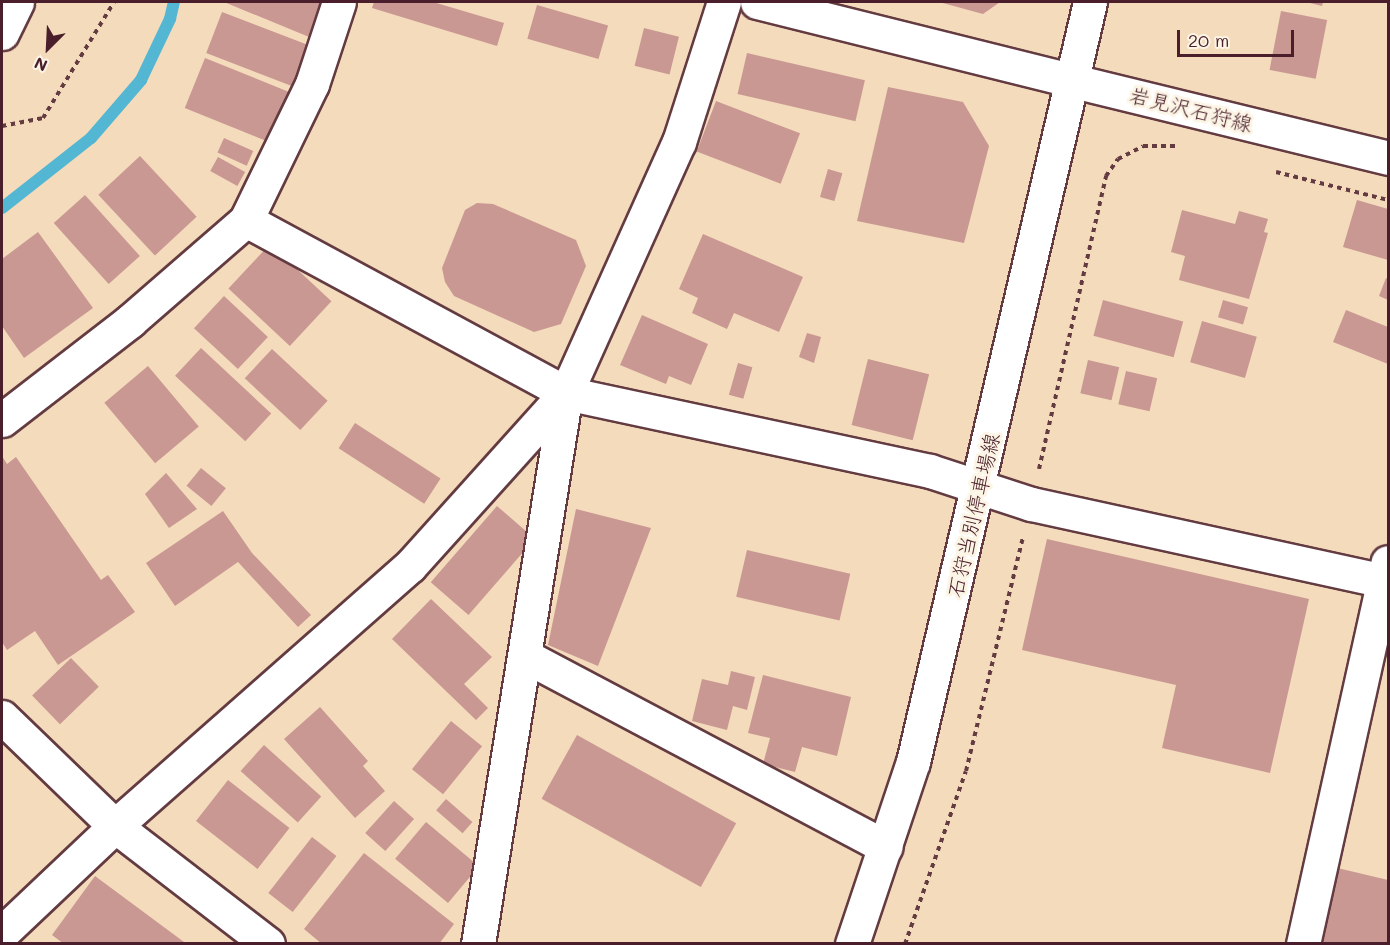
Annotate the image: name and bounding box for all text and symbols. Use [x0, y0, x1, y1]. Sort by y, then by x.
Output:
north arrow [18, 18, 78, 78]
scale bar [1180, 18, 1297, 56]
text: 20 m [1188, 28, 1229, 52]
text: N [31, 53, 50, 77]
street label: 岩見沢石狩線 [1127, 82, 1255, 136]
street label: 石狩当別停車場線 [942, 430, 1004, 600]

